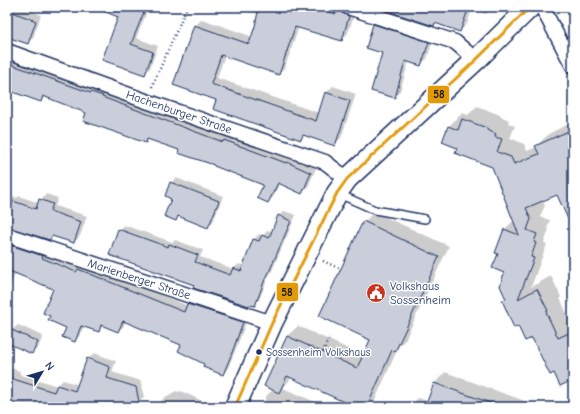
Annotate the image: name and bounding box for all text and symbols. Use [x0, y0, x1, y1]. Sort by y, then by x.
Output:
line badge: 58 [427, 85, 450, 104]
street label: Hachenburger Straße [124, 87, 234, 137]
text: 58 [433, 88, 445, 101]
street label: Marienberger Straße [86, 256, 192, 302]
place label: Volkshaus Sossenheim [390, 279, 451, 307]
line badge: 58 [276, 282, 299, 302]
public building icon: Volkshaus Sossenheim [365, 282, 387, 304]
text: 58 [281, 286, 293, 299]
place label: Sossenheim Volkshaus [266, 346, 371, 359]
marker: Sossenheim Volkshaus [254, 347, 264, 357]
north arrow [22, 352, 62, 392]
text: N [42, 359, 57, 373]

